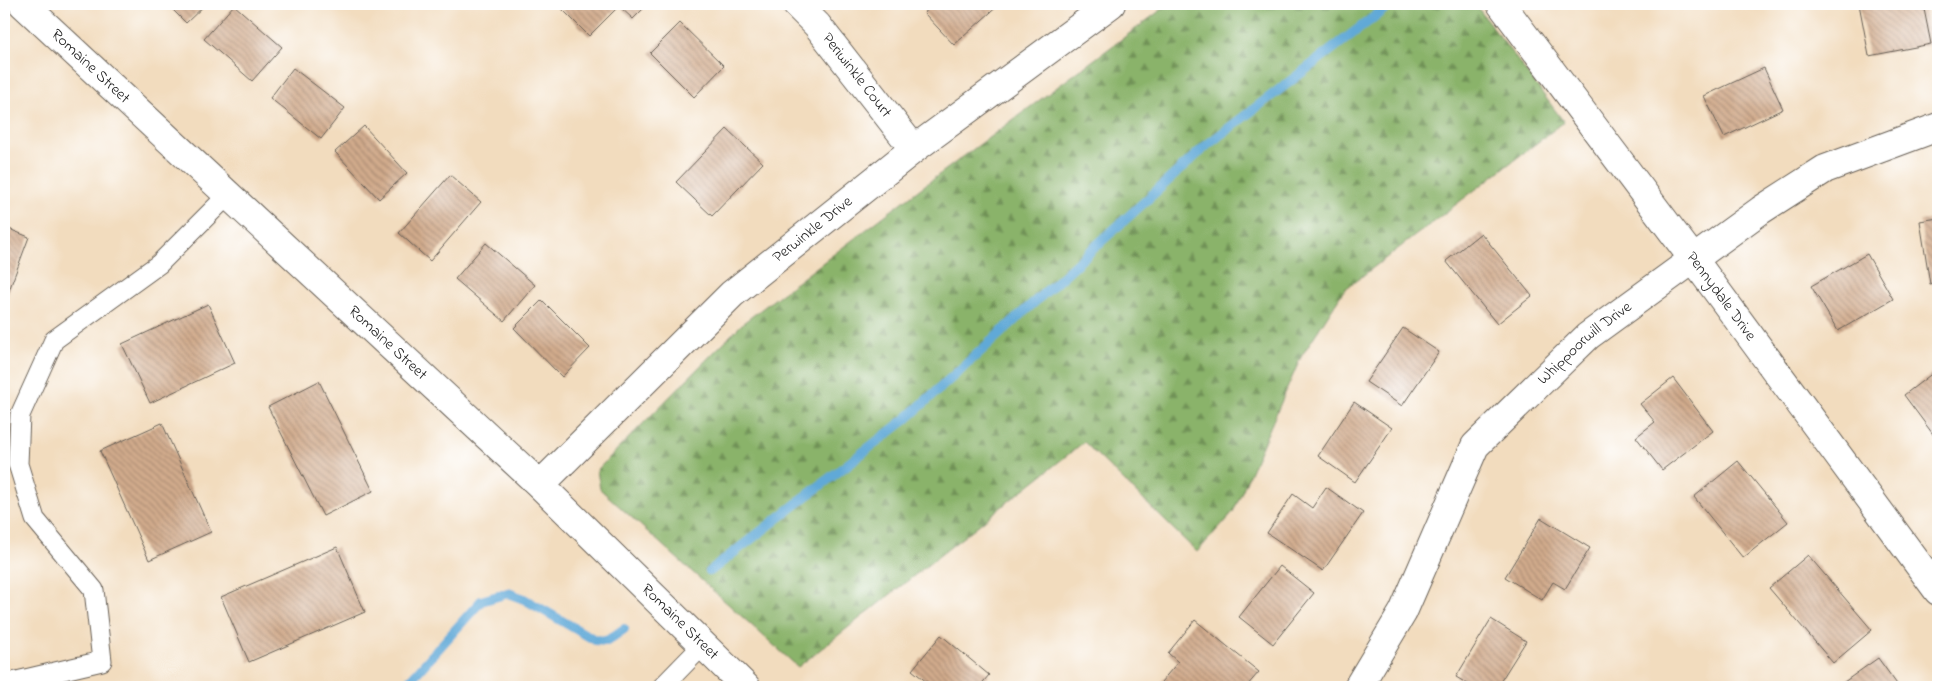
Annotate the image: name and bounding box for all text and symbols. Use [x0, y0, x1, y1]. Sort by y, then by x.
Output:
street label: Romaine Street [45, 24, 136, 110]
street label: Periwinkle Court [816, 28, 898, 124]
street label: Perwinkle Drive [768, 190, 858, 269]
street label: Pennydale Drive [1680, 247, 1762, 347]
street label: Whippoorwill Drive [1532, 295, 1638, 391]
street label: Romaine Street [343, 300, 433, 387]
street label: Romaine Street [636, 578, 725, 666]

